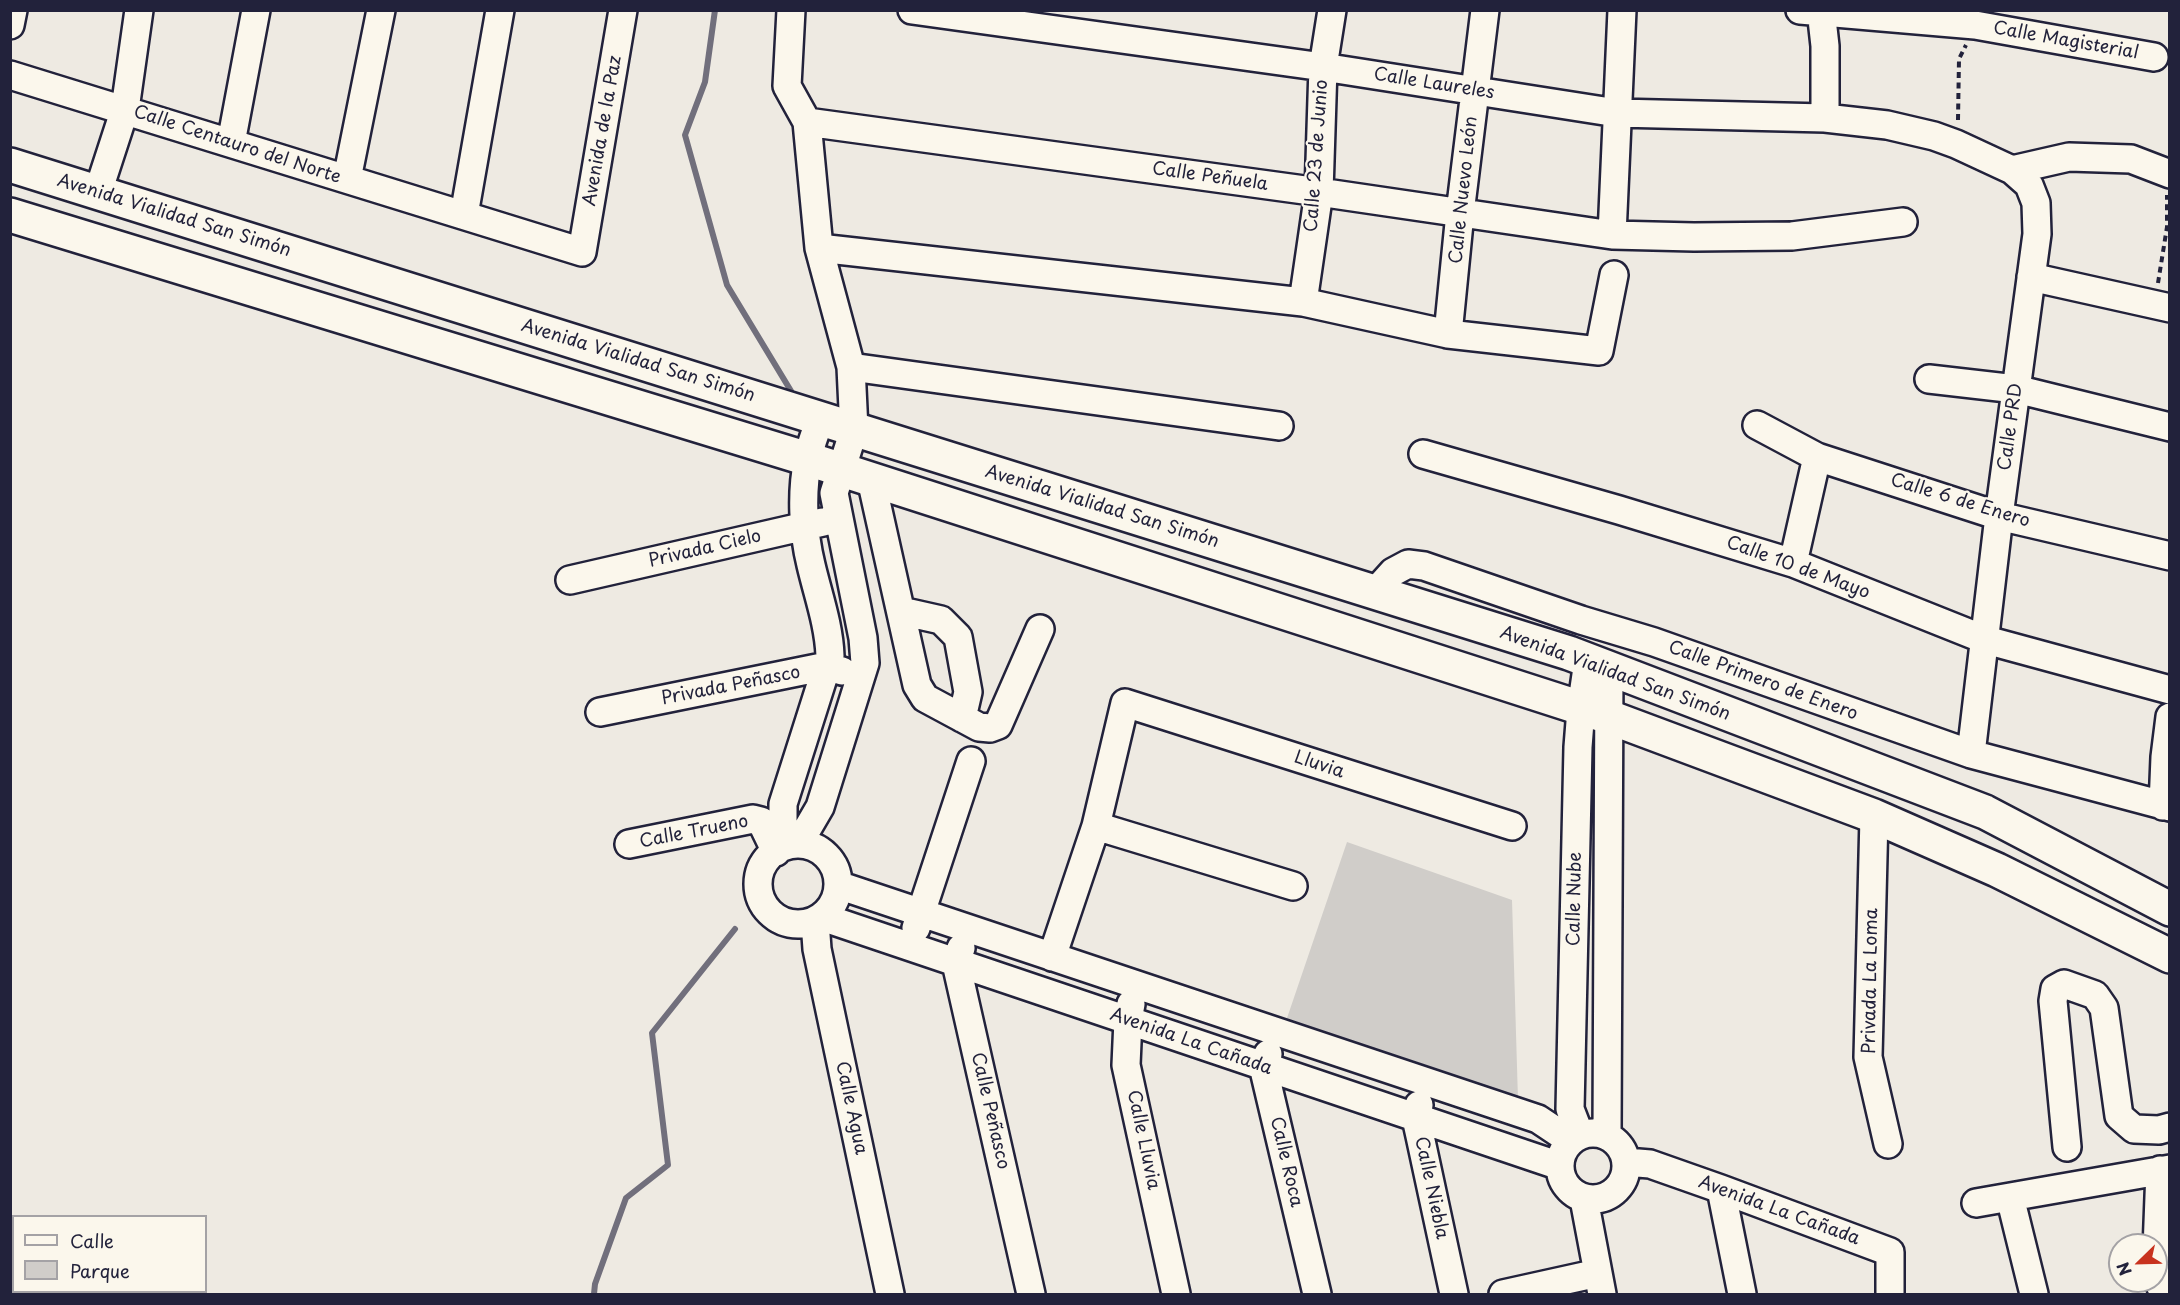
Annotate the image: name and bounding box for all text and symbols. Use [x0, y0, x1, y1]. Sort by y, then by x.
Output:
street label: Calle Magisterial [1992, 18, 2140, 64]
street label: Avenida de la Paz [579, 54, 627, 208]
street label: Calle Laureles [1372, 64, 1496, 104]
street label: Calle 23 de Junio [1301, 79, 1333, 233]
street label: Calle Centauro del Norte [131, 101, 343, 189]
street label: Calle Nuevo León [1446, 115, 1482, 265]
street label: Calle Peñuela [1151, 158, 1269, 196]
street label: Avenida Vialidad San Simón [55, 170, 293, 262]
street label: Avenida Vialidad San Simón [519, 315, 757, 407]
street label: Calle PRD [1994, 382, 2028, 472]
street label: Avenida Vialidad San Simón [983, 461, 1221, 553]
street label: Calle 6 de Enero [1888, 470, 2032, 532]
street label: Privada Cielo [647, 526, 763, 572]
street label: Calle 10 de Mayo [1723, 532, 1873, 604]
street label: Avenida Vialidad San Simón [1497, 622, 1733, 726]
street label: Calle Primero de Enero [1665, 637, 1861, 725]
street label: Privada Peñasco [660, 662, 802, 710]
street label: Lluvia [1291, 747, 1347, 783]
street label: Calle Trueno [638, 811, 750, 853]
street label: Calle Nube [1563, 852, 1587, 946]
street label: Privada La Loma [1859, 908, 1883, 1054]
street label: Avenida La Cañada [1107, 1004, 1275, 1080]
street label: Calle Peñasco [966, 1051, 1014, 1171]
street label: Calle Agua [831, 1059, 871, 1157]
street label: Calle Lluvia [1122, 1088, 1164, 1192]
street label: Calle Roca [1265, 1115, 1307, 1209]
street label: Calle Niebla [1410, 1135, 1452, 1241]
street label: Avenida La Cañada [1695, 1172, 1863, 1250]
legend [12, 1215, 207, 1293]
text: Calle [70, 1227, 114, 1254]
north arrow [2108, 1233, 2168, 1293]
text: Parque [70, 1257, 130, 1284]
text: N [2110, 1259, 2137, 1280]

